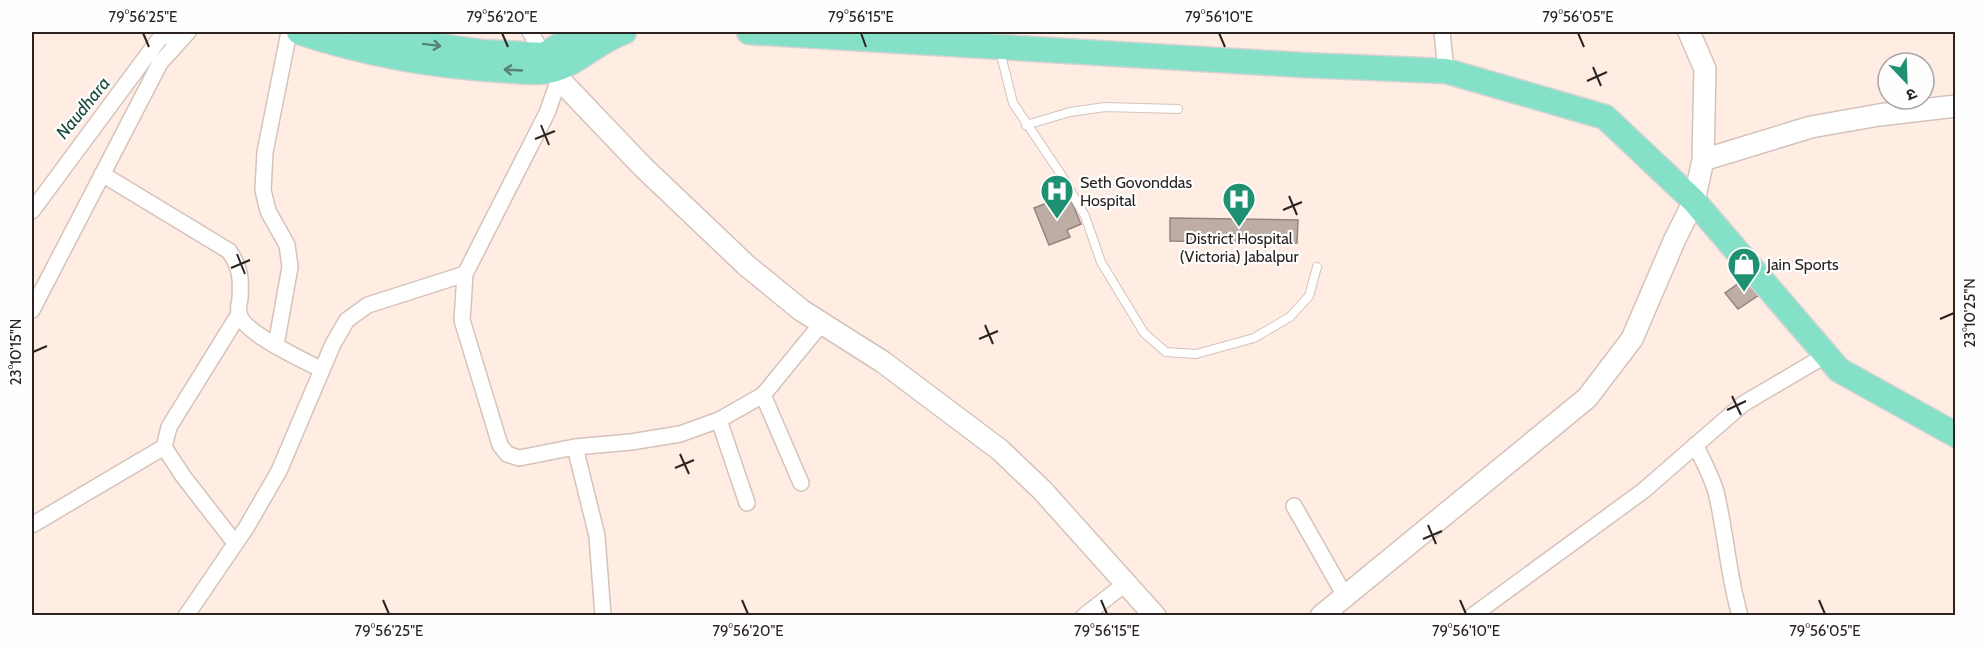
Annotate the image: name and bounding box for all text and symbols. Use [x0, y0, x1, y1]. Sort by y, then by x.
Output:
text: 79°56'25"E [109, 8, 177, 26]
text: 79°56'20"E [466, 8, 538, 26]
text: 79°56'15"E [828, 8, 894, 26]
text: 79°56'10"E [1185, 8, 1253, 26]
text: 79°56'05"E [1542, 8, 1614, 26]
one-way arrow [421, 40, 441, 51]
north arrow [1876, 51, 1936, 111]
one-way arrow [503, 65, 523, 76]
water label: Naudhara [51, 73, 115, 143]
text: उ [1903, 84, 1920, 105]
hospital icon: Seth Govonddas Hospital [1039, 173, 1075, 220]
place label: Seth Govonddas Hospital [1080, 173, 1192, 210]
hospital icon: District Hospital (Victoria) Jabalpur [1221, 181, 1257, 228]
place label: District Hospital (Victoria) Jabalpur [1179, 229, 1300, 266]
shop icon: Jain Sports [1726, 246, 1762, 293]
place label: Jain Sports [1766, 255, 1839, 274]
text: 23°10'25"N [1961, 278, 1979, 348]
text: 23°10'15"N [7, 319, 25, 385]
text: 79°56'25"E [355, 622, 423, 640]
text: 79°56'20"E [712, 622, 784, 640]
text: 79°56'15"E [1074, 622, 1140, 640]
text: 79°56'10"E [1432, 622, 1500, 640]
text: 79°56'05"E [1789, 622, 1861, 640]

